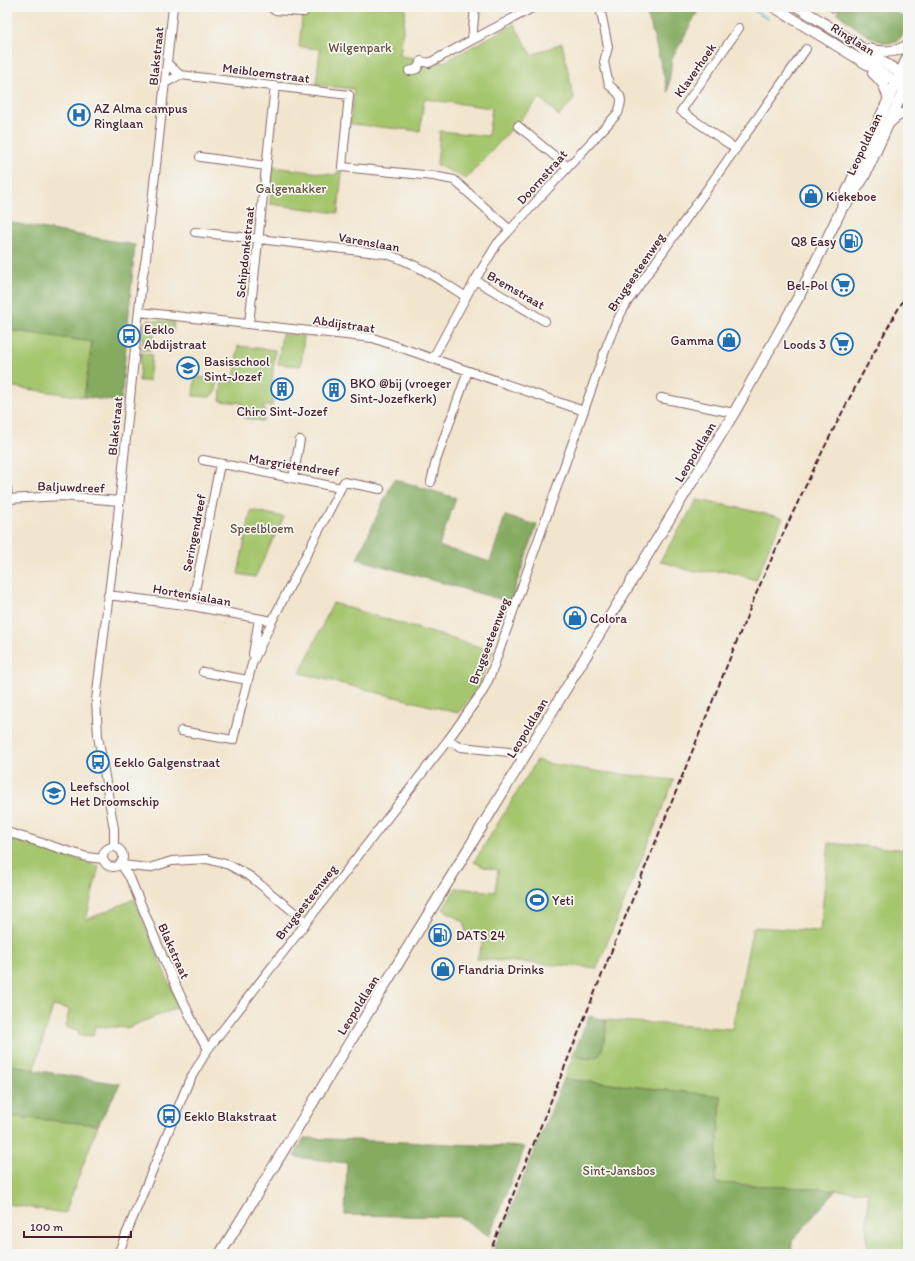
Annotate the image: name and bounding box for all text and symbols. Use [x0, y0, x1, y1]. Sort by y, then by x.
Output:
street label: Ringlaan [828, 20, 878, 59]
street label: Blakstraat [145, 26, 167, 86]
park label: Wilgenpark [328, 40, 392, 55]
street label: Klaverhoek [671, 40, 719, 100]
street label: Meibloemstraat [222, 60, 311, 86]
place label: AZ Alma campus Ringlaan [94, 101, 188, 131]
hospital icon: AZ Alma campus Ringlaan [66, 102, 92, 128]
street label: Leopoldlaan [843, 110, 885, 178]
street label: Doornstraat [514, 147, 570, 207]
park label: Galgenakker [255, 181, 327, 196]
shop icon: Kiekeboe [798, 183, 824, 209]
place label: Kiekeboe [826, 189, 876, 204]
street label: Schipdonkstraat [233, 205, 257, 298]
fuel station icon: Q8 Easy [838, 228, 864, 254]
street label: Varenslaan [337, 229, 401, 255]
street label: Brugsesteenweg [604, 230, 668, 314]
place label: Q8 Easy [791, 234, 836, 249]
street label: Bremstraat [485, 268, 548, 313]
supermarket icon: Bel-Pol [830, 272, 856, 298]
place label: Bel-Pol [787, 278, 828, 293]
street label: Abdijstraat [312, 312, 376, 336]
place label: Eeklo Abdijstraat [144, 322, 207, 352]
bus stop icon: Eeklo Abdijstraat [116, 323, 142, 349]
shop icon: Gamma [716, 327, 742, 353]
supermarket icon: Loods 3 [829, 331, 855, 357]
place label: Gamma [670, 333, 715, 348]
place label: Loods 3 [783, 337, 826, 352]
place label: Basisschool Sint-Jozef [204, 354, 270, 384]
school or university icon: Basisschool Sint-Jozef [175, 355, 201, 381]
building icon: Chiro Sint-Jozef [269, 376, 295, 402]
place label: BKO @bij (vroeger Sint-Jozefkerk) [350, 376, 452, 406]
building icon: BKO @bij (vroeger Sint-Jozefkerk) [321, 377, 347, 403]
street label: Blakstraat [104, 396, 126, 456]
place label: Chiro Sint-Jozef [236, 404, 328, 419]
street label: Leopoldlaan [671, 419, 719, 485]
street label: Margrietendreef [248, 450, 340, 480]
street label: Baljuwdreef [37, 478, 105, 496]
street label: Seringendreef [179, 493, 209, 573]
park label: Speelbloem [230, 521, 295, 536]
street label: Hortensialaan [152, 581, 233, 609]
street label: Brugsesteenweg [466, 595, 513, 686]
shop icon: Colora [562, 605, 588, 631]
place label: Colora [590, 611, 627, 626]
street label: Leopoldlaan [503, 695, 551, 761]
bus stop icon: Eeklo Galgenstraat [85, 749, 111, 775]
place label: Eeklo Galgenstraat [114, 755, 220, 770]
place label: Leefschool Het Droomschip [70, 779, 159, 809]
school or university icon: Leefschool Het Droomschip [41, 780, 67, 806]
street label: Brugsesteenweg [272, 861, 340, 943]
sports icon: Yeti [524, 887, 550, 913]
place label: Yeti [552, 893, 574, 908]
street label: Blakstraat [155, 921, 193, 981]
fuel station icon: DATS 24 [427, 922, 453, 948]
place label: DATS 24 [456, 928, 505, 943]
shop icon: Flandria Drinks [430, 956, 456, 982]
place label: Flandria Drinks [458, 962, 544, 977]
street label: Leopoldlaan [334, 972, 382, 1038]
bus stop icon: Eeklo Blakstraat [156, 1103, 182, 1129]
place label: Eeklo Blakstraat [184, 1109, 277, 1124]
park label: Sint-Jansbos [583, 1163, 656, 1178]
scale bar [24, 1213, 131, 1239]
text: 100 m [30, 1220, 63, 1234]

